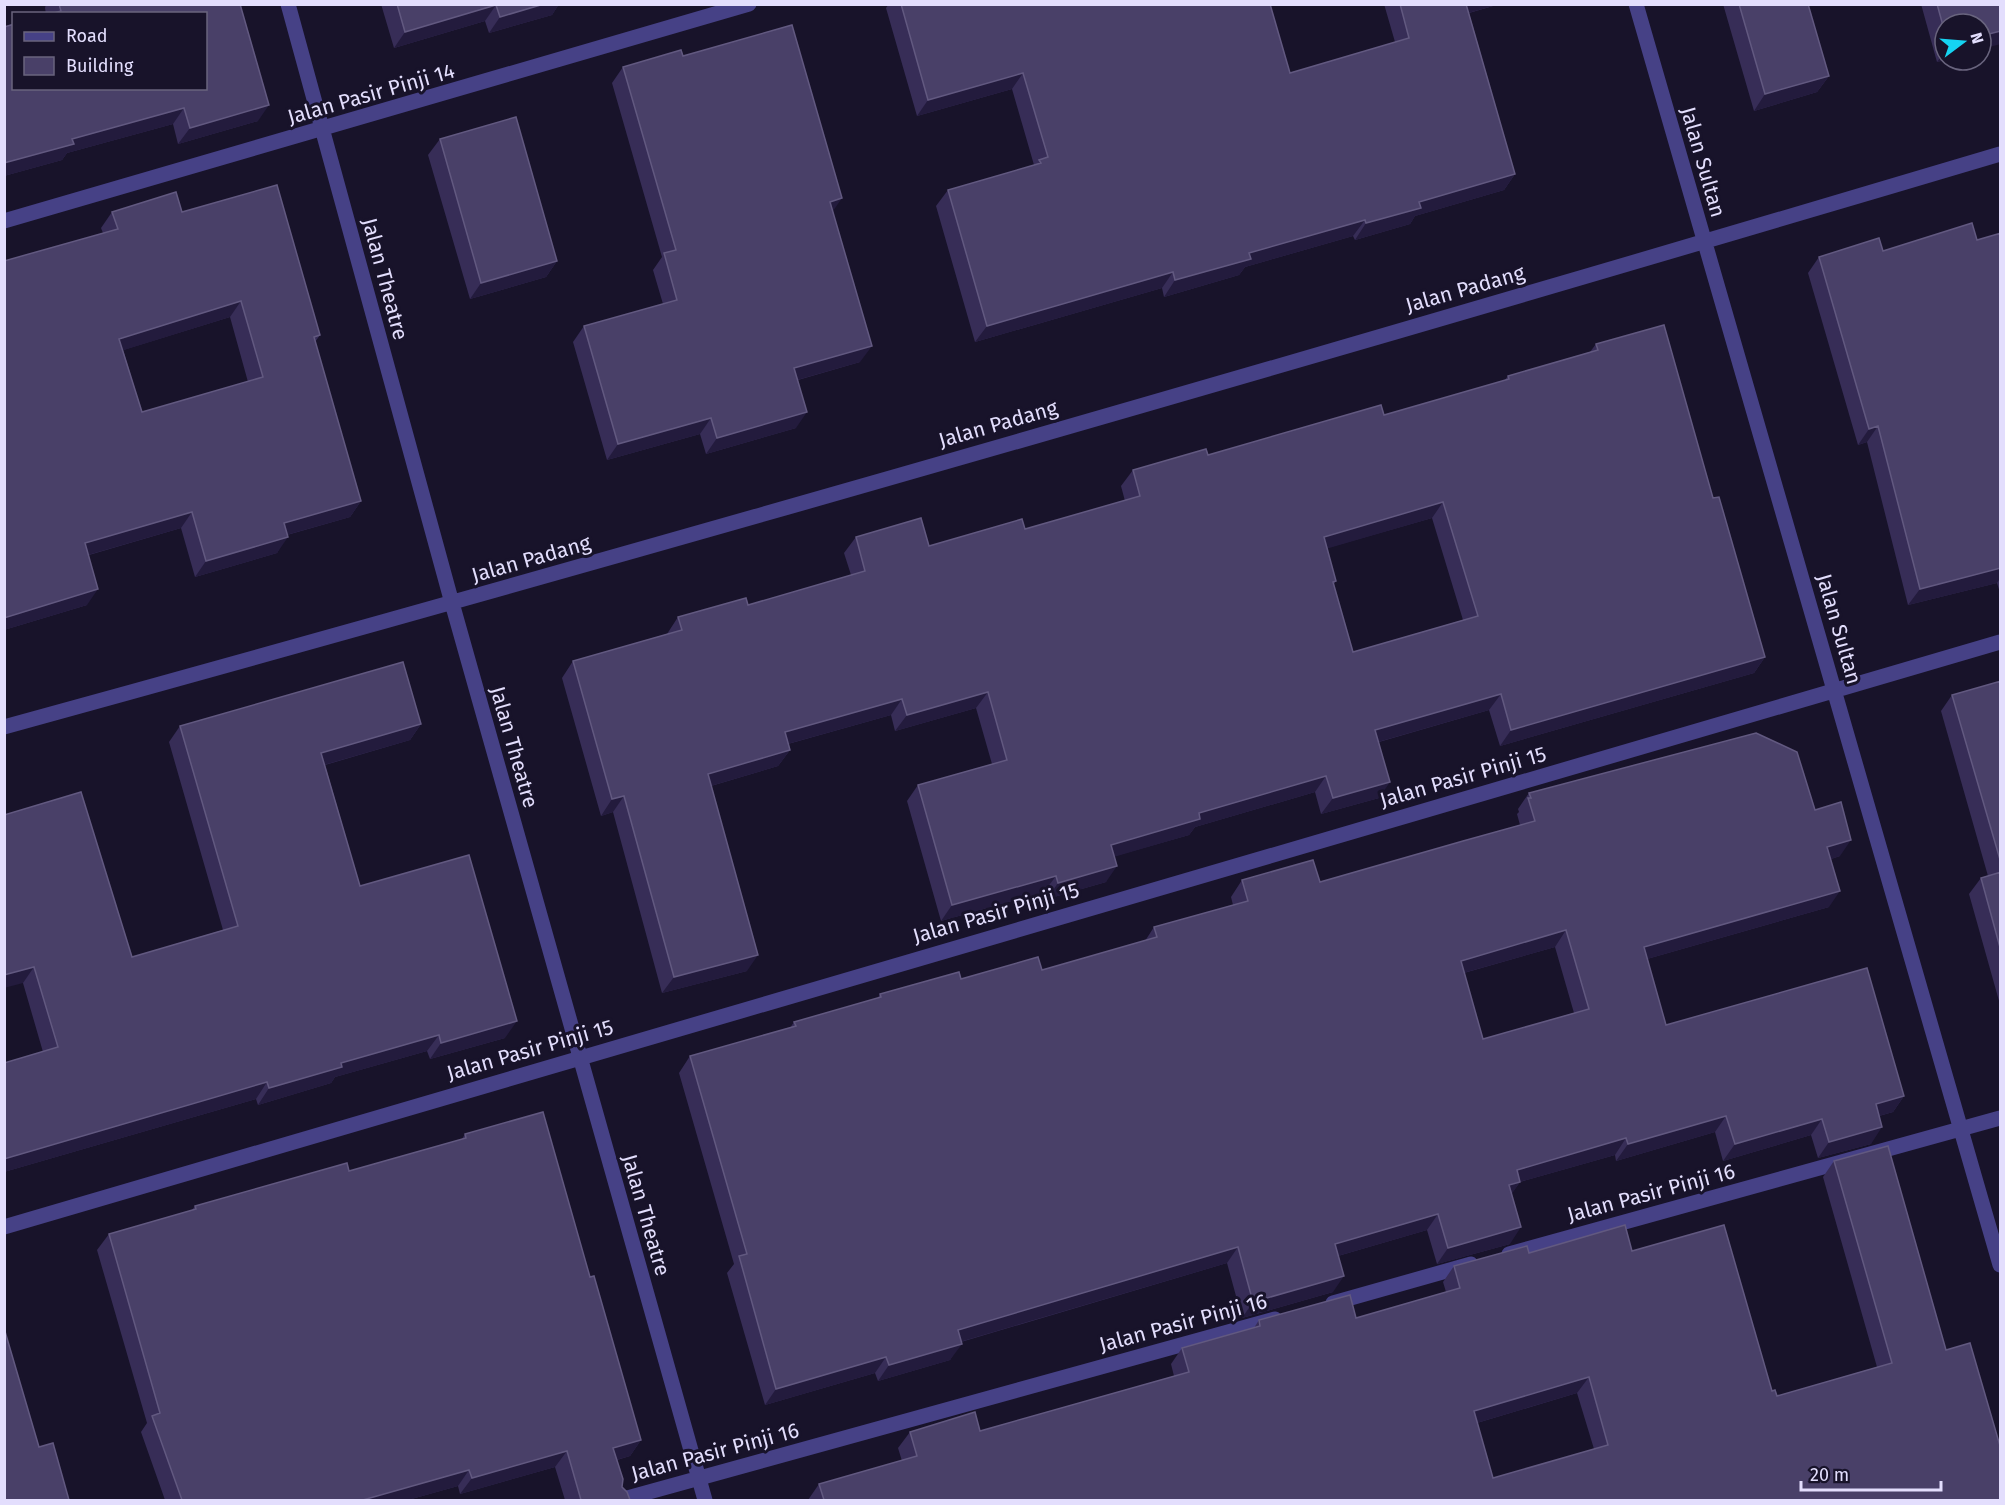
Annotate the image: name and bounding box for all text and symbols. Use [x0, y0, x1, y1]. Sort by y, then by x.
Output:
legend [12, 12, 207, 90]
north arrow [1933, 12, 1993, 72]
text: Road [66, 25, 108, 47]
text: N [1966, 30, 1988, 46]
text: Building [66, 55, 134, 77]
street label: Jalan Pasir Pinji 14 [284, 58, 458, 130]
street label: Jalan Sultan [1675, 104, 1731, 220]
street label: Jalan Theatre [356, 215, 414, 343]
street label: Jalan Padang [1402, 260, 1528, 318]
street label: Jalan Padang [935, 395, 1061, 453]
street label: Jalan Padang [468, 530, 594, 588]
street label: Jalan Sultan [1811, 571, 1867, 687]
street label: Jalan Theatre [484, 683, 544, 811]
street label: Jalan Pasir Pinji 15 [1377, 741, 1549, 813]
street label: Jalan Pasir Pinji 15 [910, 877, 1082, 949]
street label: Jalan Pasir Pinji 15 [444, 1014, 616, 1086]
street label: Jalan Theatre [616, 1151, 676, 1279]
street label: Jalan Pasir Pinji 16 [1564, 1158, 1738, 1228]
street label: Jalan Pasir Pinji 16 [1096, 1288, 1270, 1358]
street label: Jalan Pasir Pinji 16 [628, 1417, 802, 1487]
scale bar [1801, 1454, 1940, 1492]
text: 20 m [1810, 1464, 1849, 1486]

